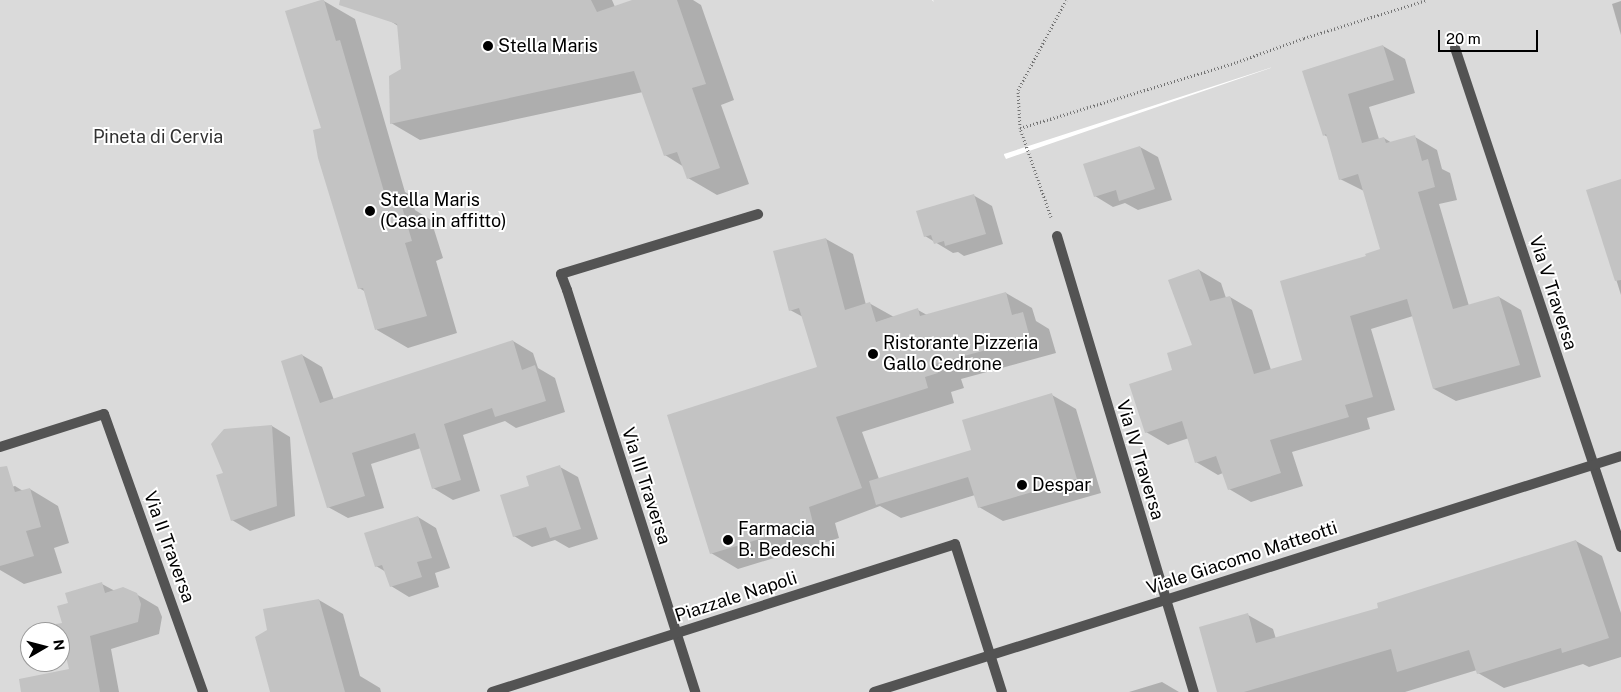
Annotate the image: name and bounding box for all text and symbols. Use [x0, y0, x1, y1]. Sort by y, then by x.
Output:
scale bar [1441, 20, 1541, 52]
text: 20 m [1446, 30, 1481, 47]
place label: Stella Maris [498, 35, 598, 57]
marker: Stella Maris [482, 40, 494, 52]
park label: Pineta di Cervia [93, 126, 223, 148]
place label: Stella Maris (Casa in affitto) [380, 190, 507, 232]
marker: Stella Maris (Casa in affitto) [364, 205, 376, 217]
street label: Via V Traversa [1524, 233, 1582, 353]
place label: Ristorante Pizzeria Gallo Cedrone [883, 333, 1038, 376]
marker: Ristorante Pizzeria Gallo Cedrone [867, 348, 879, 360]
street label: Via IV Traversa [1112, 398, 1168, 522]
street label: Via III Traversa [617, 425, 675, 547]
place label: Despar [1032, 474, 1091, 496]
marker: Despar [1016, 479, 1028, 491]
street label: Via II Traversa [139, 488, 199, 606]
street label: Viale Giacomo Matteotti [1144, 517, 1340, 599]
place label: Farmacia B. Bedeschi [738, 519, 835, 562]
marker: Farmacia B. Bedeschi [722, 534, 734, 546]
street label: Piazzale Napoli [672, 567, 800, 627]
north arrow [20, 622, 70, 672]
text: N [50, 639, 68, 652]

